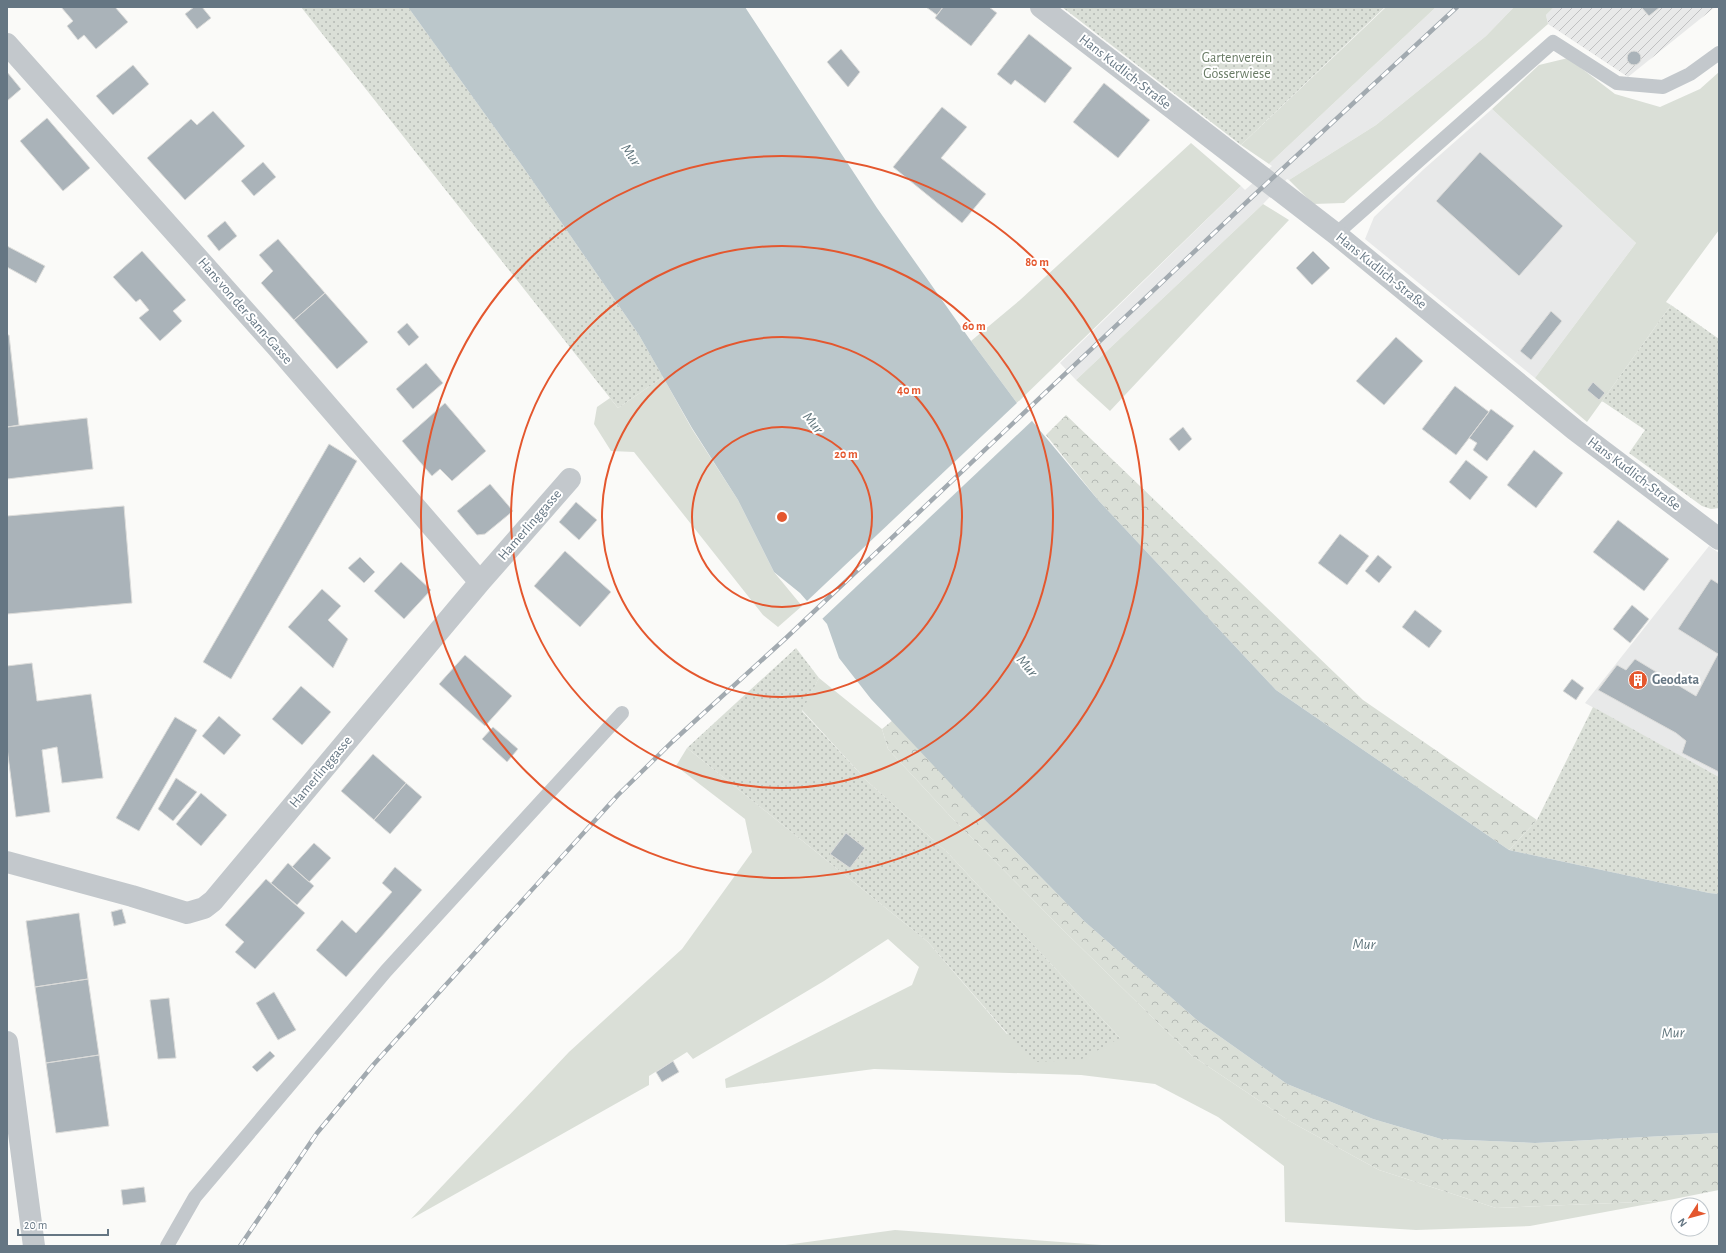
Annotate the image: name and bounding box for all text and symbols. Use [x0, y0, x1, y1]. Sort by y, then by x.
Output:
street label: Hans Kudlich-Straße [1077, 32, 1173, 112]
park label: Gartenverein Gösserwiese [1202, 51, 1272, 81]
water label: Mur [618, 141, 644, 170]
street label: Hans Kudlich-Straße [1333, 230, 1429, 312]
street label: Hans von der Sann-Gasse [195, 255, 295, 367]
text: 80 m [1025, 256, 1049, 268]
text: 60 m [962, 320, 986, 332]
text: 40 m [897, 384, 921, 396]
water label: Mur [800, 409, 827, 437]
street label: Hans Kudlich-Straße [1585, 435, 1683, 513]
text: 20 m [834, 448, 858, 460]
street label: Hamerlinggasse [496, 487, 564, 563]
centre of rings [775, 510, 789, 524]
water label: Mur [1014, 652, 1041, 680]
building icon: Geodata [1627, 669, 1649, 691]
place label: Geodata [1652, 673, 1700, 687]
street label: Hamerlinggasse [287, 734, 355, 810]
water label: Mur [1353, 937, 1377, 952]
water label: Mur [1661, 1025, 1686, 1041]
north arrow [1670, 1197, 1710, 1237]
scale bar [18, 1211, 108, 1237]
text: N [1676, 1216, 1689, 1229]
text: 20 m [24, 1219, 47, 1231]

